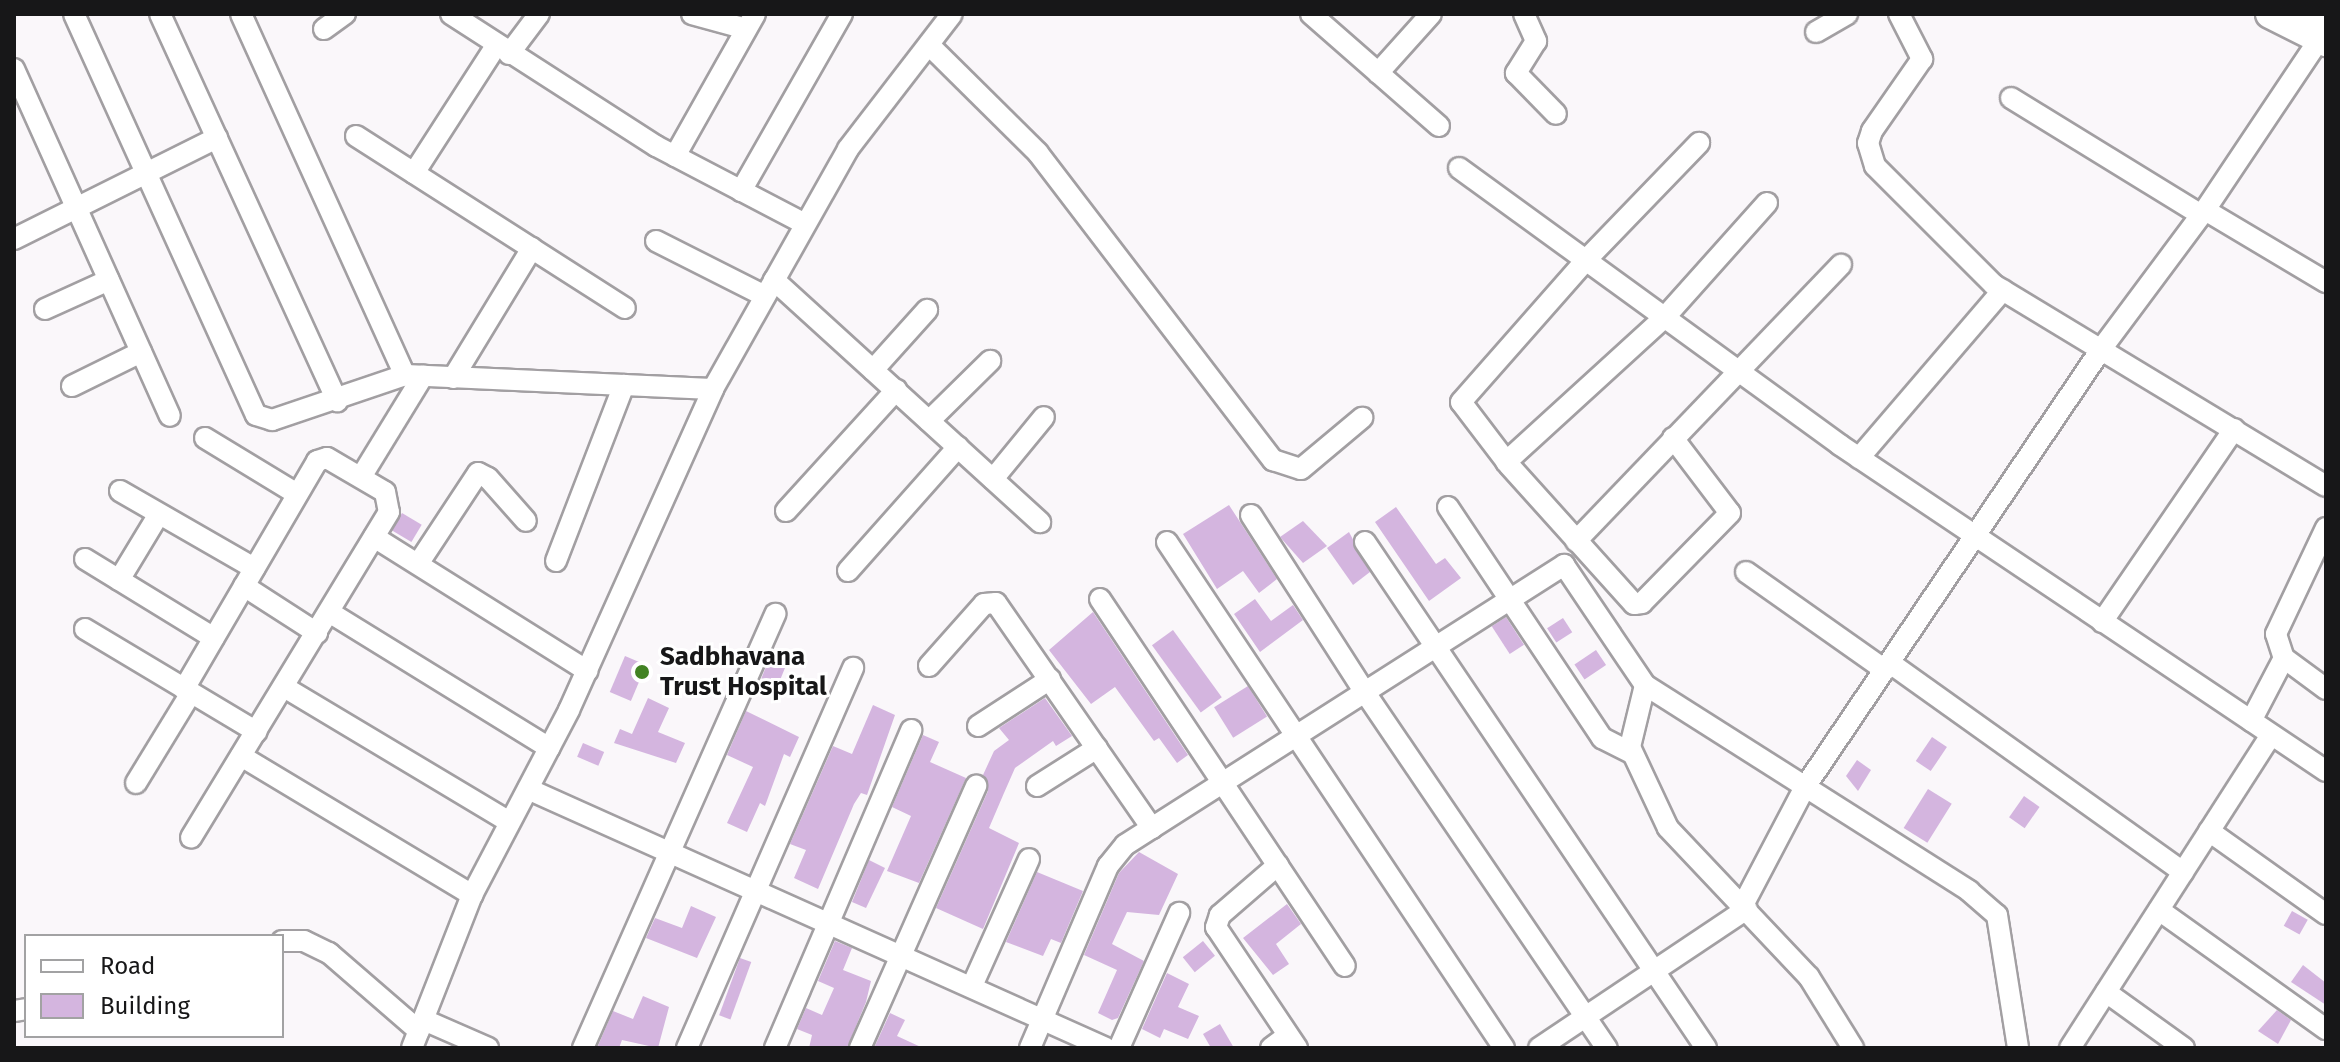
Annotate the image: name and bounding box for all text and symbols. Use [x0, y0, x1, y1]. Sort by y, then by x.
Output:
place label: Sadbhavana Trust Hospital [660, 641, 827, 702]
marker: Sadbhavana Trust Hospital [631, 661, 653, 683]
legend [24, 934, 284, 1038]
text: Road [100, 952, 155, 980]
text: Building [100, 992, 190, 1020]

